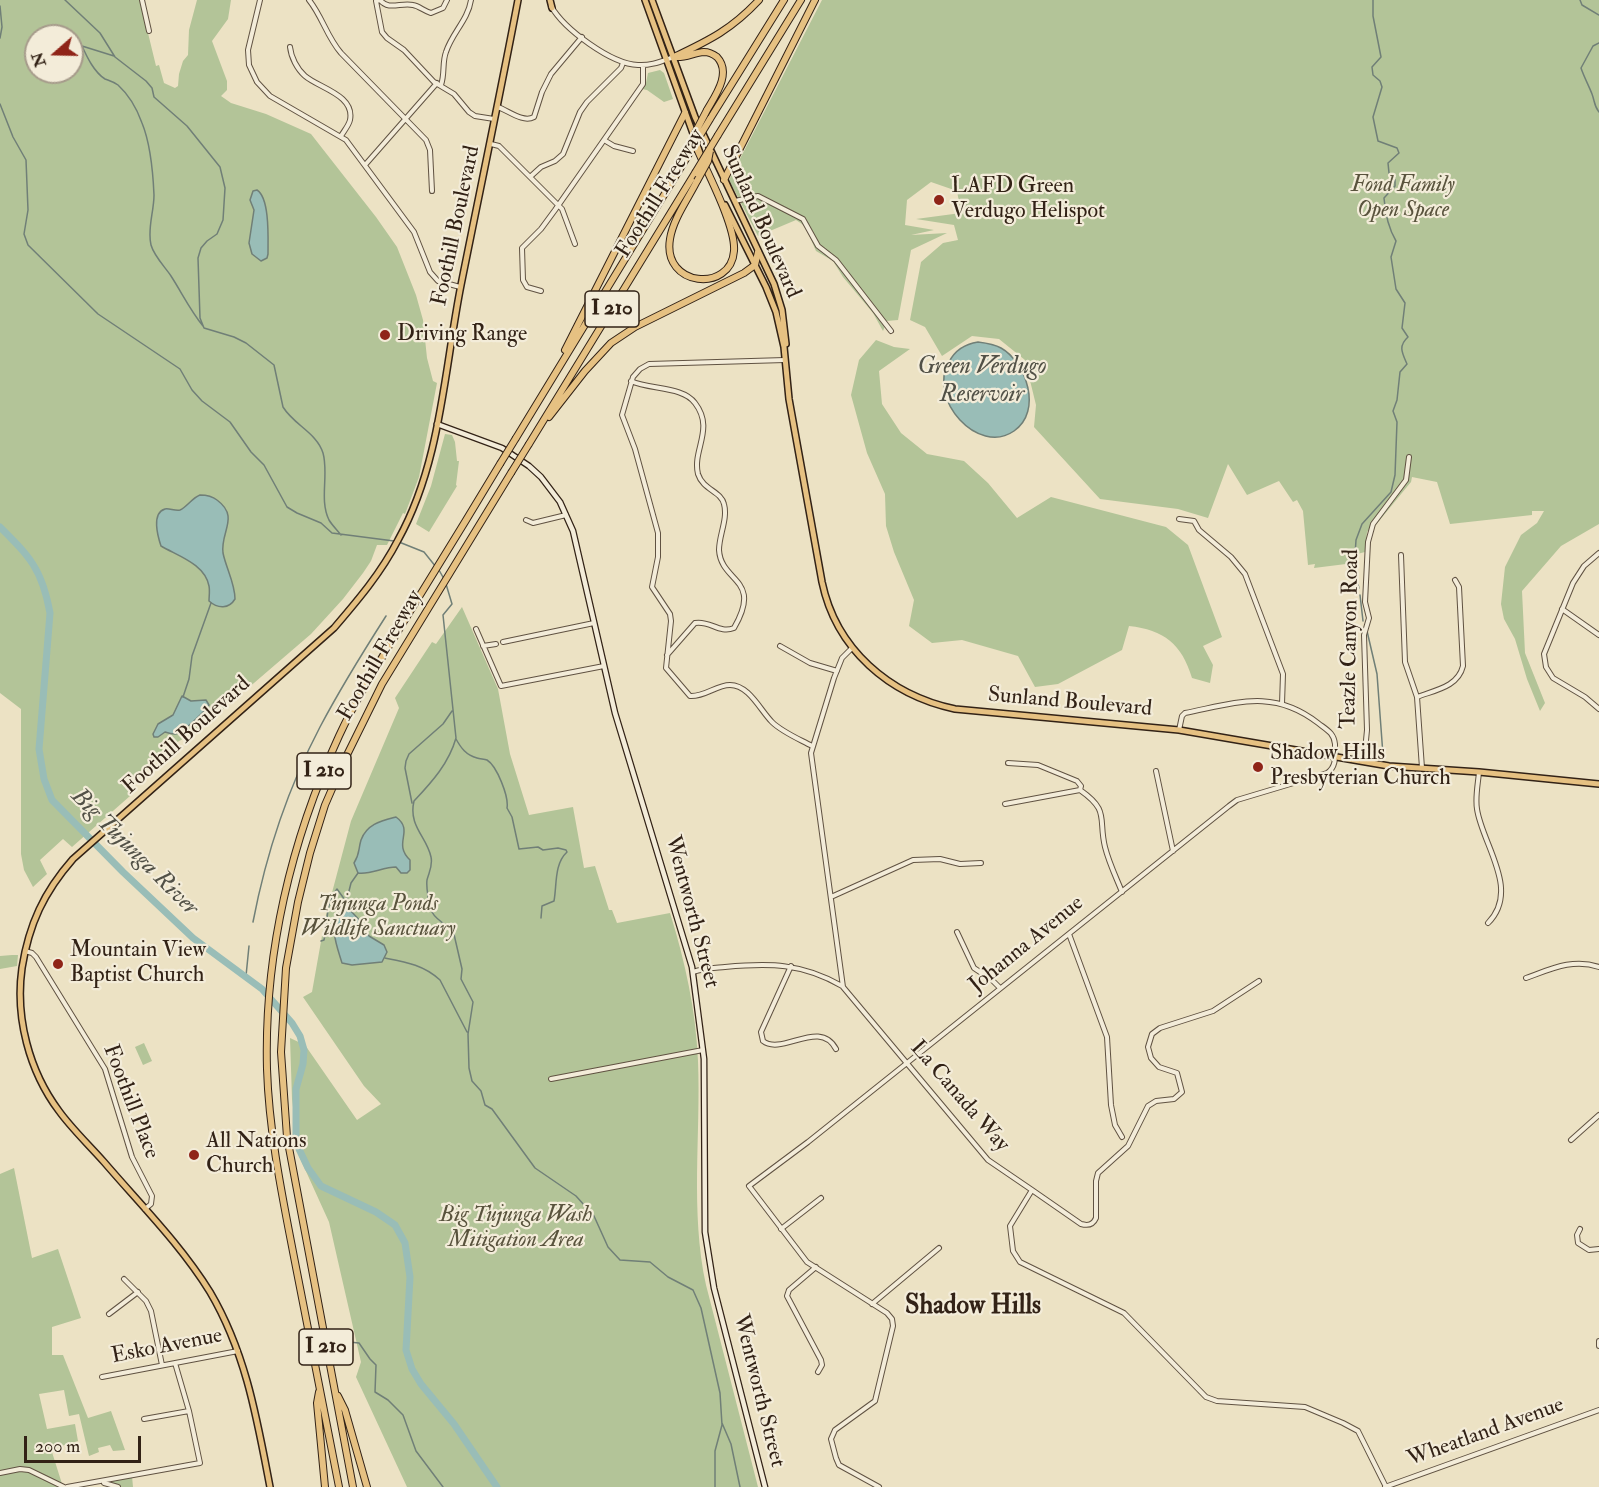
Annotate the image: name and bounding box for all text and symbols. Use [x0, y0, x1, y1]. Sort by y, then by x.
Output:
north arrow [24, 24, 84, 84]
text: N [27, 49, 51, 70]
street label: Foothill Freeway [611, 125, 711, 263]
street label: Sunland Boulevard [714, 141, 806, 303]
street label: Foothill Boulevard [427, 143, 487, 309]
park label: Fond Family Open Space [1351, 173, 1455, 224]
place label: LAFD Green Verdugo Helispot [951, 174, 1105, 226]
marker: LAFD Green Verdugo Helispot [932, 193, 946, 207]
road number: I 210 [585, 291, 639, 327]
place label: Driving Range [397, 322, 527, 348]
marker: Driving Range [378, 328, 392, 342]
water label: Green Verdugo Reservoir [917, 354, 1047, 410]
street label: Teazle Canyon Road [1336, 549, 1366, 729]
street label: Foothill Freeway [333, 586, 429, 726]
street label: Foothill Boulevard [117, 672, 257, 800]
street label: Sunland Boulevard [987, 683, 1153, 723]
place label: Shadow Hills Presbyterian Church [1270, 741, 1451, 792]
road number: I 210 [297, 753, 351, 789]
marker: Shadow Hills Presbyterian Church [1251, 760, 1265, 774]
water label: Big Tujunga River [64, 783, 204, 923]
street label: Wentworth Street [658, 833, 724, 991]
street label: Johanna Avenue [964, 891, 1090, 999]
park label: Tujunga Ponds Wildlife Sanctuary [301, 892, 455, 944]
place label: Mountain View Baptist Church [70, 938, 206, 990]
marker: Mountain View Baptist Church [51, 957, 65, 971]
street label: La Canada Way [904, 1036, 1014, 1158]
street label: Foothill Place [96, 1041, 164, 1163]
place label: All Nations Church [206, 1129, 306, 1180]
marker: All Nations Church [187, 1148, 201, 1162]
park label: Big Tujunga Wash Mitigation Area [440, 1203, 592, 1254]
district label: Shadow Hills [905, 1291, 1041, 1323]
street label: Wentworth Street [726, 1312, 790, 1470]
street label: Esko Avenue [109, 1323, 225, 1371]
road number: I 210 [299, 1329, 353, 1365]
street label: Wheatland Avenue [1404, 1392, 1568, 1474]
scale bar [27, 1424, 144, 1462]
text: 200 m [35, 1435, 80, 1458]

